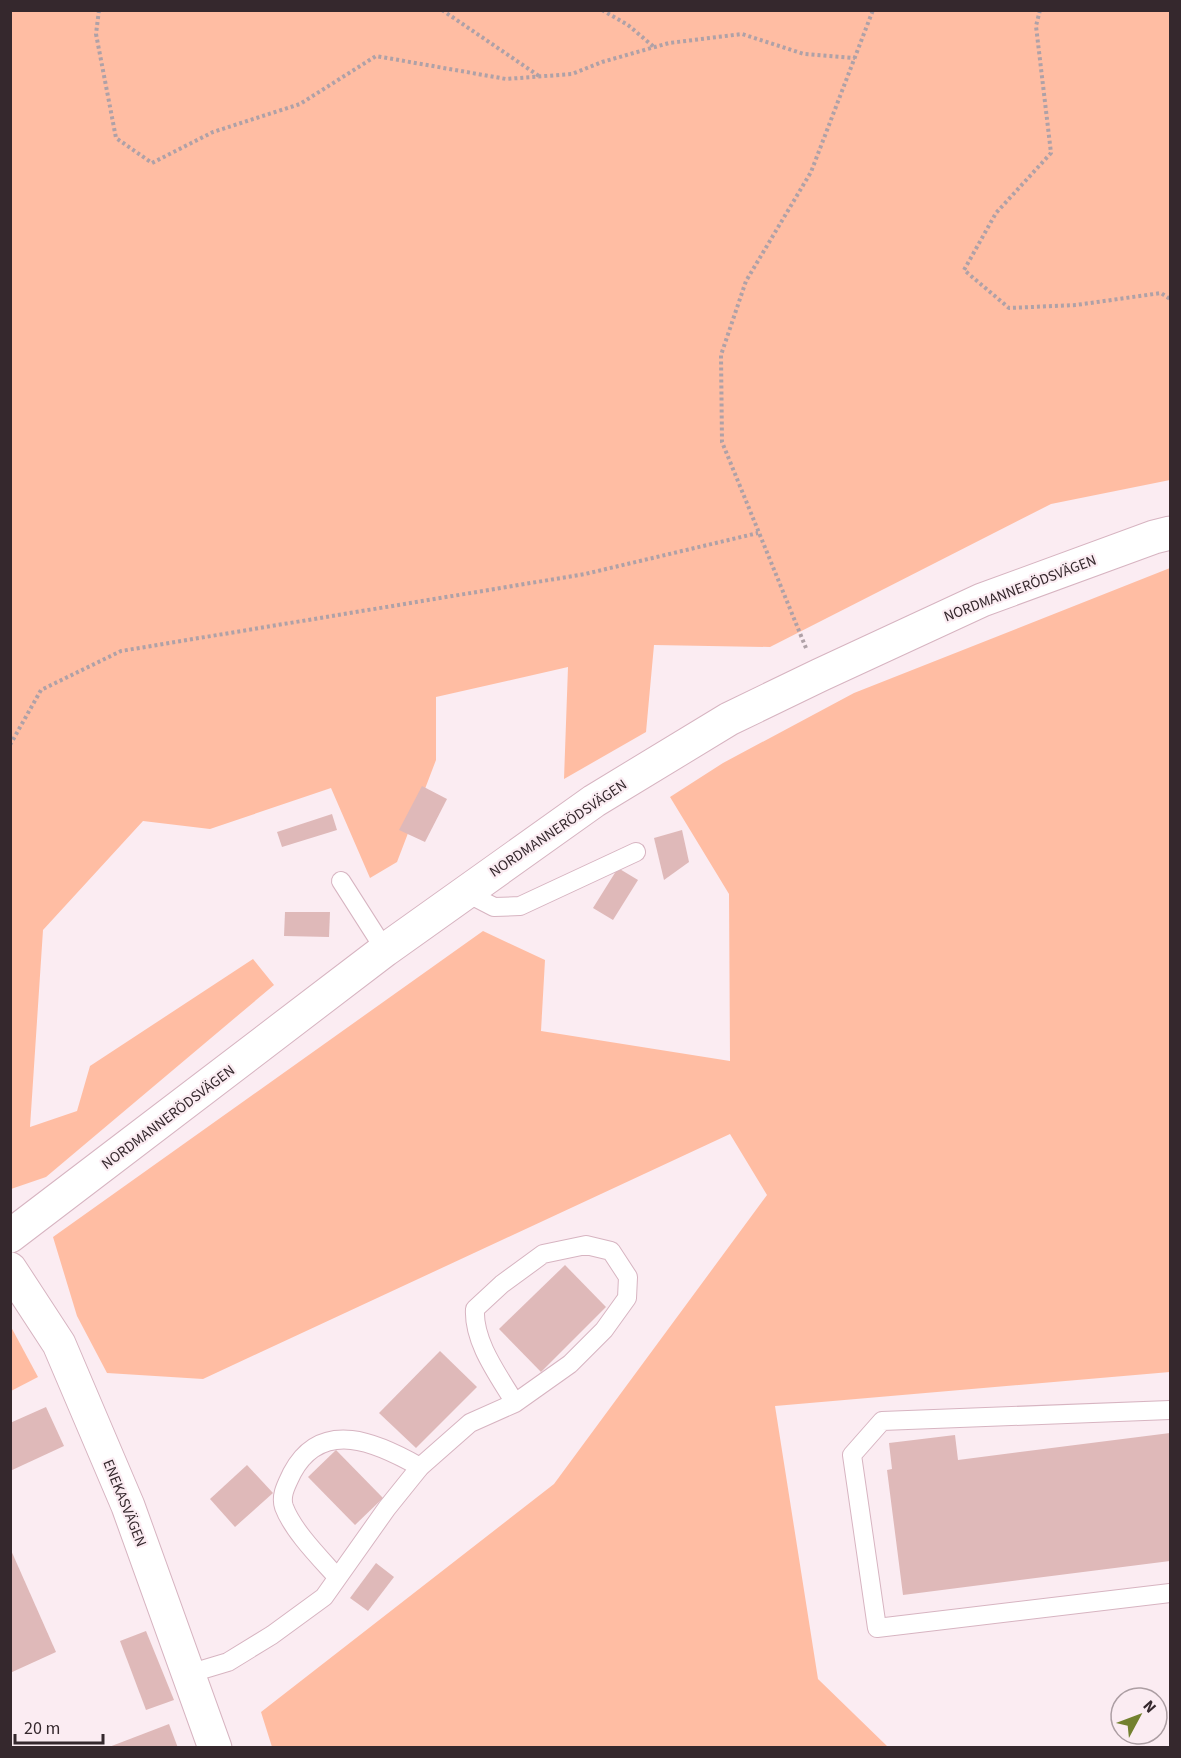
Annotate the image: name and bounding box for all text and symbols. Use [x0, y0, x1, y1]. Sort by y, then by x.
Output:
street label: NORDMANNERÖDSVÄGEN [941, 550, 1100, 627]
street label: NORDMANNERÖDSVÄGEN [485, 774, 631, 882]
street label: NORDMANNERÖDSVÄGEN [97, 1060, 239, 1175]
street label: ENEKASVÄGEN [97, 1456, 152, 1550]
north arrow [1109, 1686, 1169, 1746]
text: N [1138, 1696, 1161, 1718]
scale bar [15, 1707, 104, 1745]
text: 20 m [24, 1716, 60, 1741]

